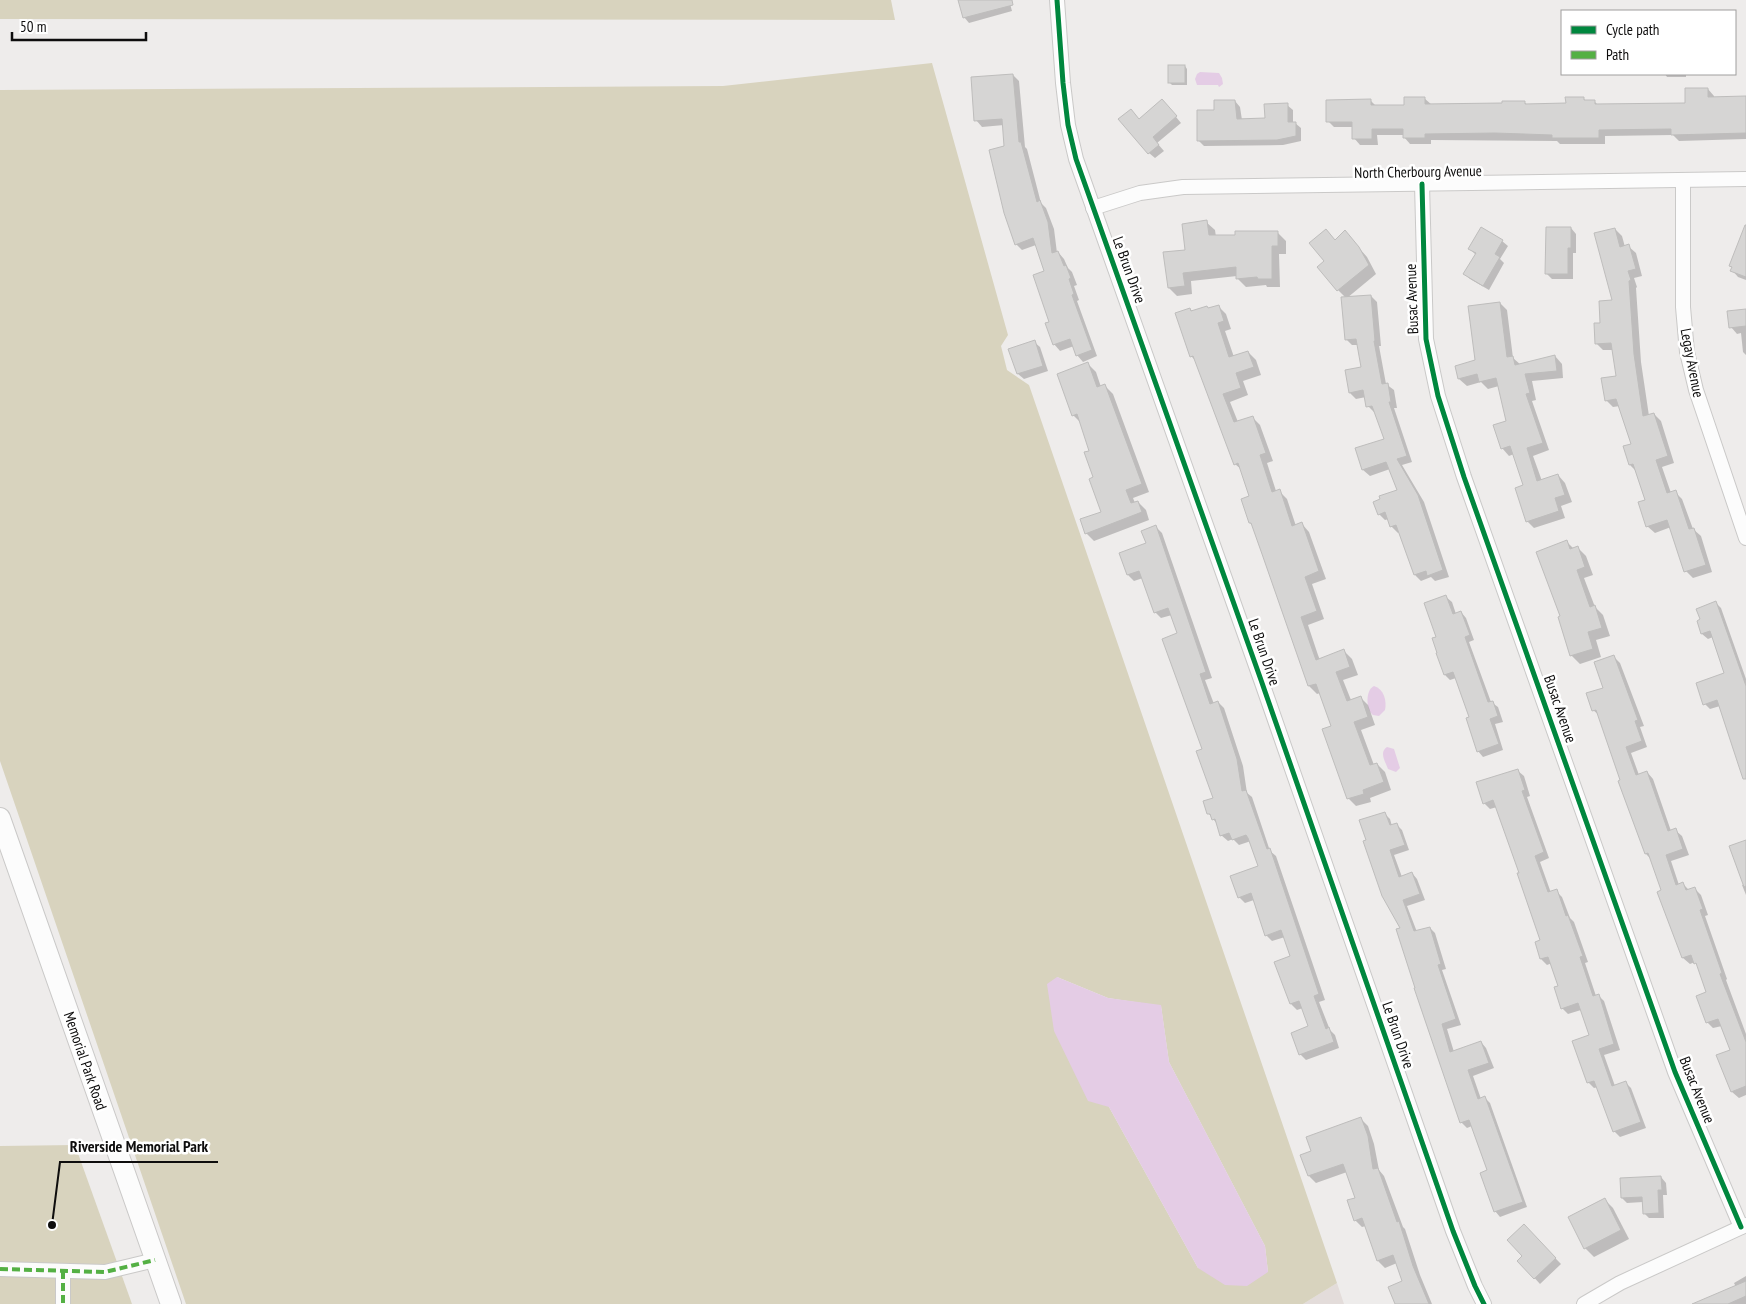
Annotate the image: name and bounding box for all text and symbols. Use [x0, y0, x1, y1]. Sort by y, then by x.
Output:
scale bar [12, 10, 146, 42]
legend [1561, 10, 1736, 75]
text: 50 m [20, 17, 46, 36]
text: Cycle path [1606, 20, 1659, 39]
text: Path [1606, 45, 1629, 64]
street label: North Cherbourg Avenue [1354, 161, 1482, 182]
street label: Le Brun Drive [1109, 234, 1150, 306]
street label: Busac Avenue [1401, 263, 1422, 335]
street label: Legay Avenue [1676, 327, 1708, 399]
street label: Le Brun Drive [1244, 616, 1285, 688]
street label: Busac Avenue [1540, 672, 1581, 745]
street label: Le Brun Drive [1378, 999, 1419, 1071]
street label: Memorial Park Road [60, 1009, 111, 1113]
street label: Busac Avenue [1675, 1054, 1719, 1126]
callout: Riverside Memorial Park [60, 1131, 218, 1162]
text: Riverside Memorial Park [70, 1136, 209, 1156]

